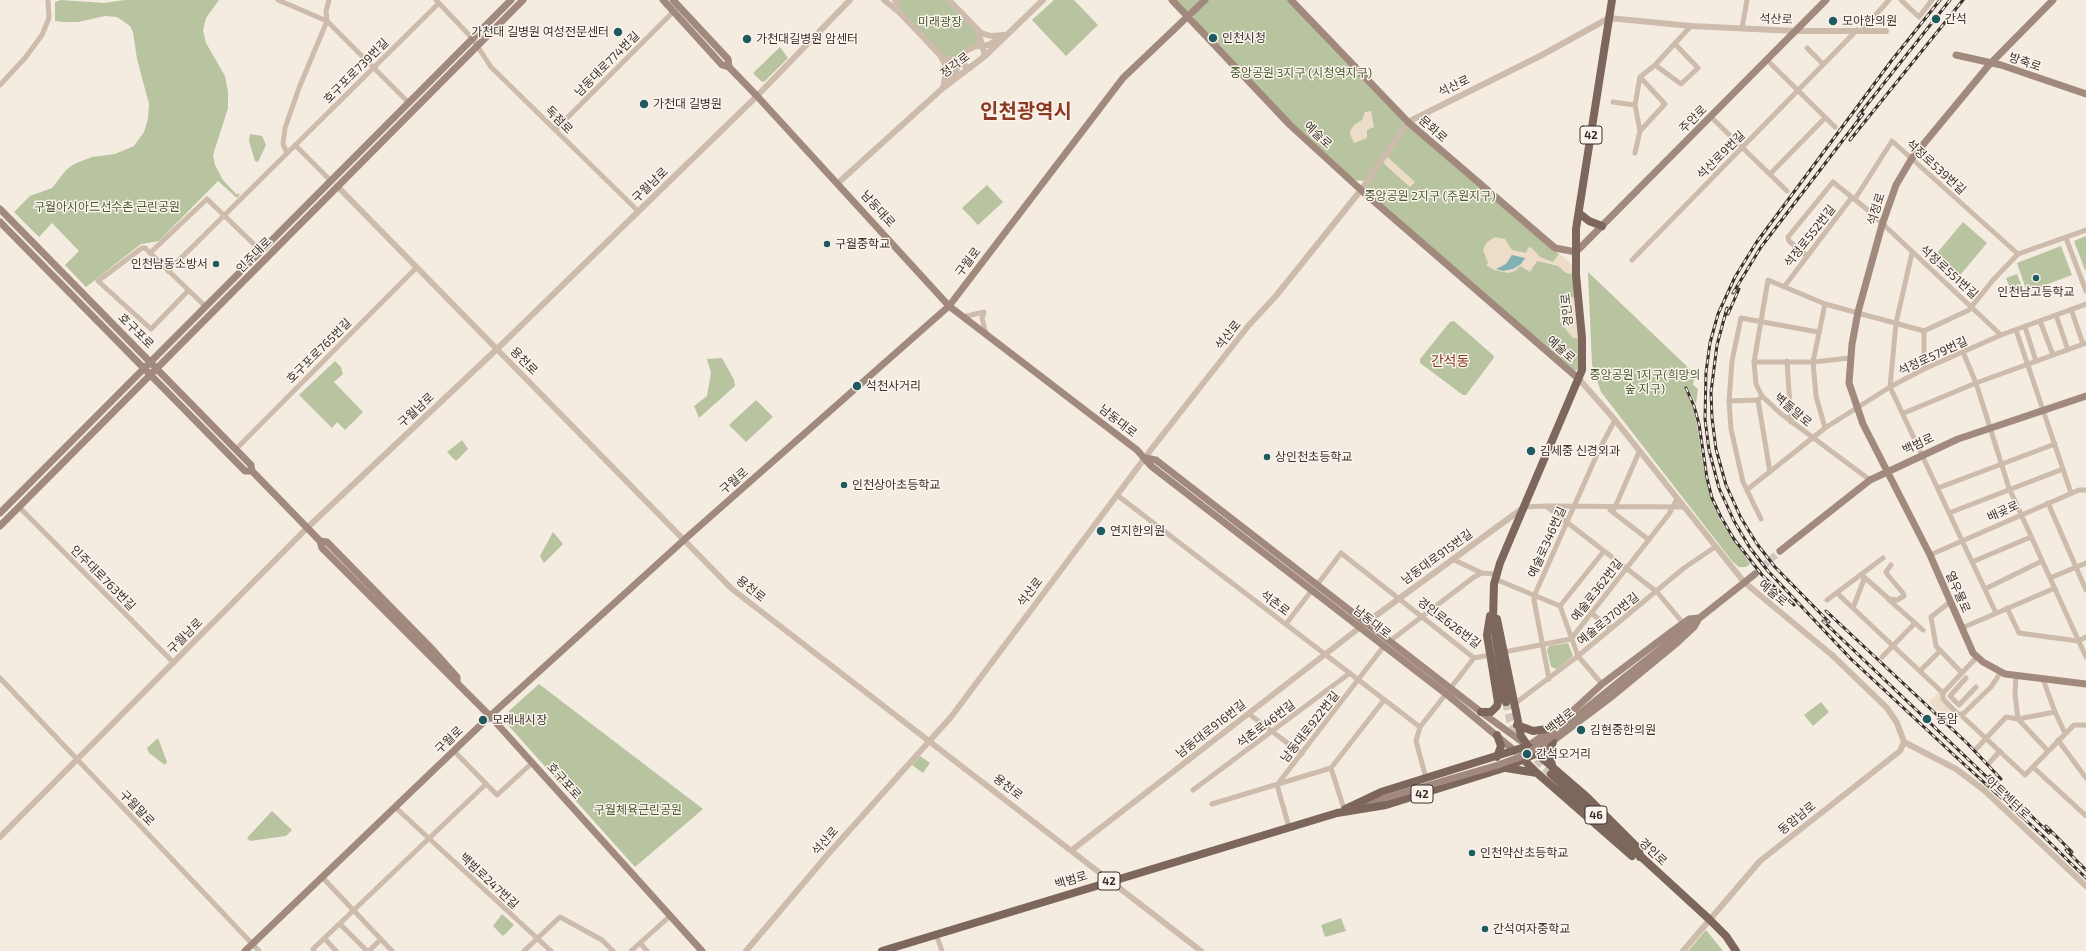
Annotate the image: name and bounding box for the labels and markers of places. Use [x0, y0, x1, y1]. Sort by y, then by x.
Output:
place label: 간석 [1945, 12, 1967, 26]
marker: 간석 [1930, 13, 1942, 25]
place label: 모아한의원 [1842, 14, 1897, 28]
marker: 모아한의원 [1827, 15, 1839, 27]
place label: 가천대 길병원 여성전문센터 [471, 25, 609, 39]
marker: 가천대 길병원 여성전문센터 [612, 26, 624, 38]
place label: 인천시청 [1222, 31, 1266, 45]
place label: 가천대길병원 암센터 [756, 32, 858, 46]
marker: 인천시청 [1207, 32, 1219, 44]
marker: 가천대길병원 암센터 [741, 33, 753, 45]
place label: 가천대 길병원 [653, 97, 722, 111]
marker: 가천대 길병원 [638, 98, 650, 110]
place label: 구월중학교 [835, 237, 890, 251]
marker: 구월중학교 [822, 239, 832, 249]
place label: 인천남동소방서 [131, 257, 208, 271]
marker: 인천남동소방서 [211, 259, 221, 269]
marker: 인천남고등학교 [2031, 273, 2041, 283]
place label: 인천남고등학교 [1997, 285, 2075, 299]
place label: 석천사거리 [866, 379, 921, 393]
marker: 석천사거리 [851, 380, 863, 392]
place label: 김세중 신경외과 [1540, 444, 1620, 458]
marker: 김세중 신경외과 [1525, 445, 1537, 457]
place label: 상인천초등학교 [1275, 450, 1352, 464]
marker: 상인천초등학교 [1262, 452, 1272, 462]
place label: 인천상아초등학교 [852, 478, 940, 492]
marker: 인천상아초등학교 [839, 480, 849, 490]
place label: 연지한의원 [1110, 524, 1165, 538]
marker: 연지한의원 [1095, 525, 1107, 537]
place label: 동암 [1936, 712, 1958, 726]
place label: 모래내시장 [492, 713, 547, 727]
marker: 동암 [1921, 713, 1933, 725]
marker: 모래내시장 [477, 714, 489, 726]
place label: 김현중한의원 [1590, 723, 1656, 737]
marker: 김현중한의원 [1575, 724, 1587, 736]
place label: 간석오거리 [1536, 747, 1591, 761]
marker: 간석오거리 [1521, 748, 1533, 760]
place label: 인천약산초등학교 [1480, 846, 1568, 860]
marker: 인천약산초등학교 [1467, 848, 1477, 858]
place label: 간석여자중학교 [1493, 922, 1570, 936]
marker: 간석여자중학교 [1480, 924, 1490, 934]

